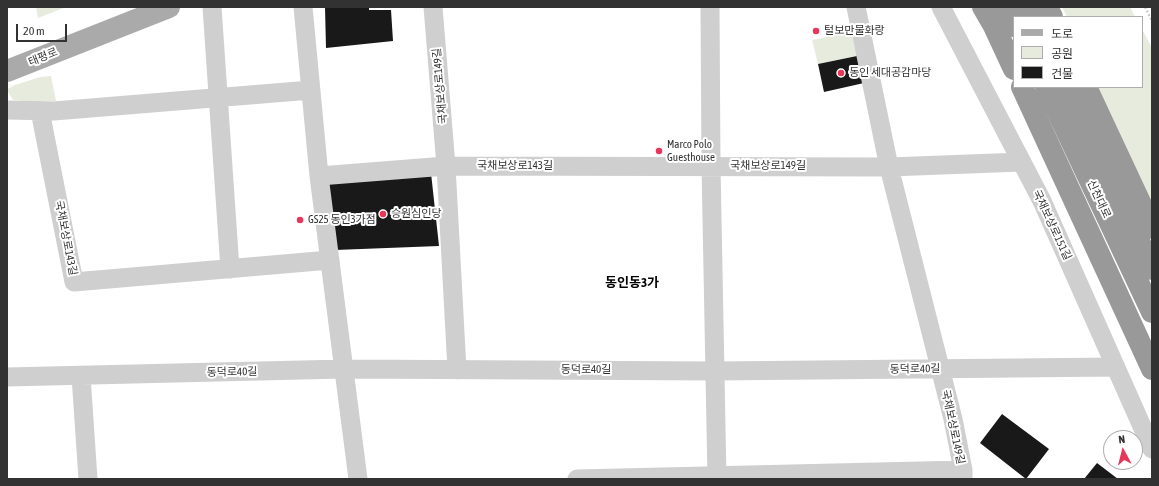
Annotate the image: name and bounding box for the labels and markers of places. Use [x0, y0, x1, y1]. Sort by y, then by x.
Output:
place label: 털보만물화랑 [824, 24, 885, 38]
marker: 털보만물화랑 [811, 26, 821, 36]
place label: 동인 세대공감마당 [849, 66, 931, 80]
marker: 동인 세대공감마당 [836, 68, 846, 78]
place label: Marco Polo Guesthouse [667, 138, 715, 164]
marker: Marco Polo Guesthouse [654, 146, 664, 156]
place label: 승원심인당 [391, 207, 442, 221]
marker: 승원심인당 [378, 209, 388, 219]
place label: GS25 동인3가점 [308, 213, 376, 227]
marker: GS25 동인3가점 [295, 215, 305, 225]

